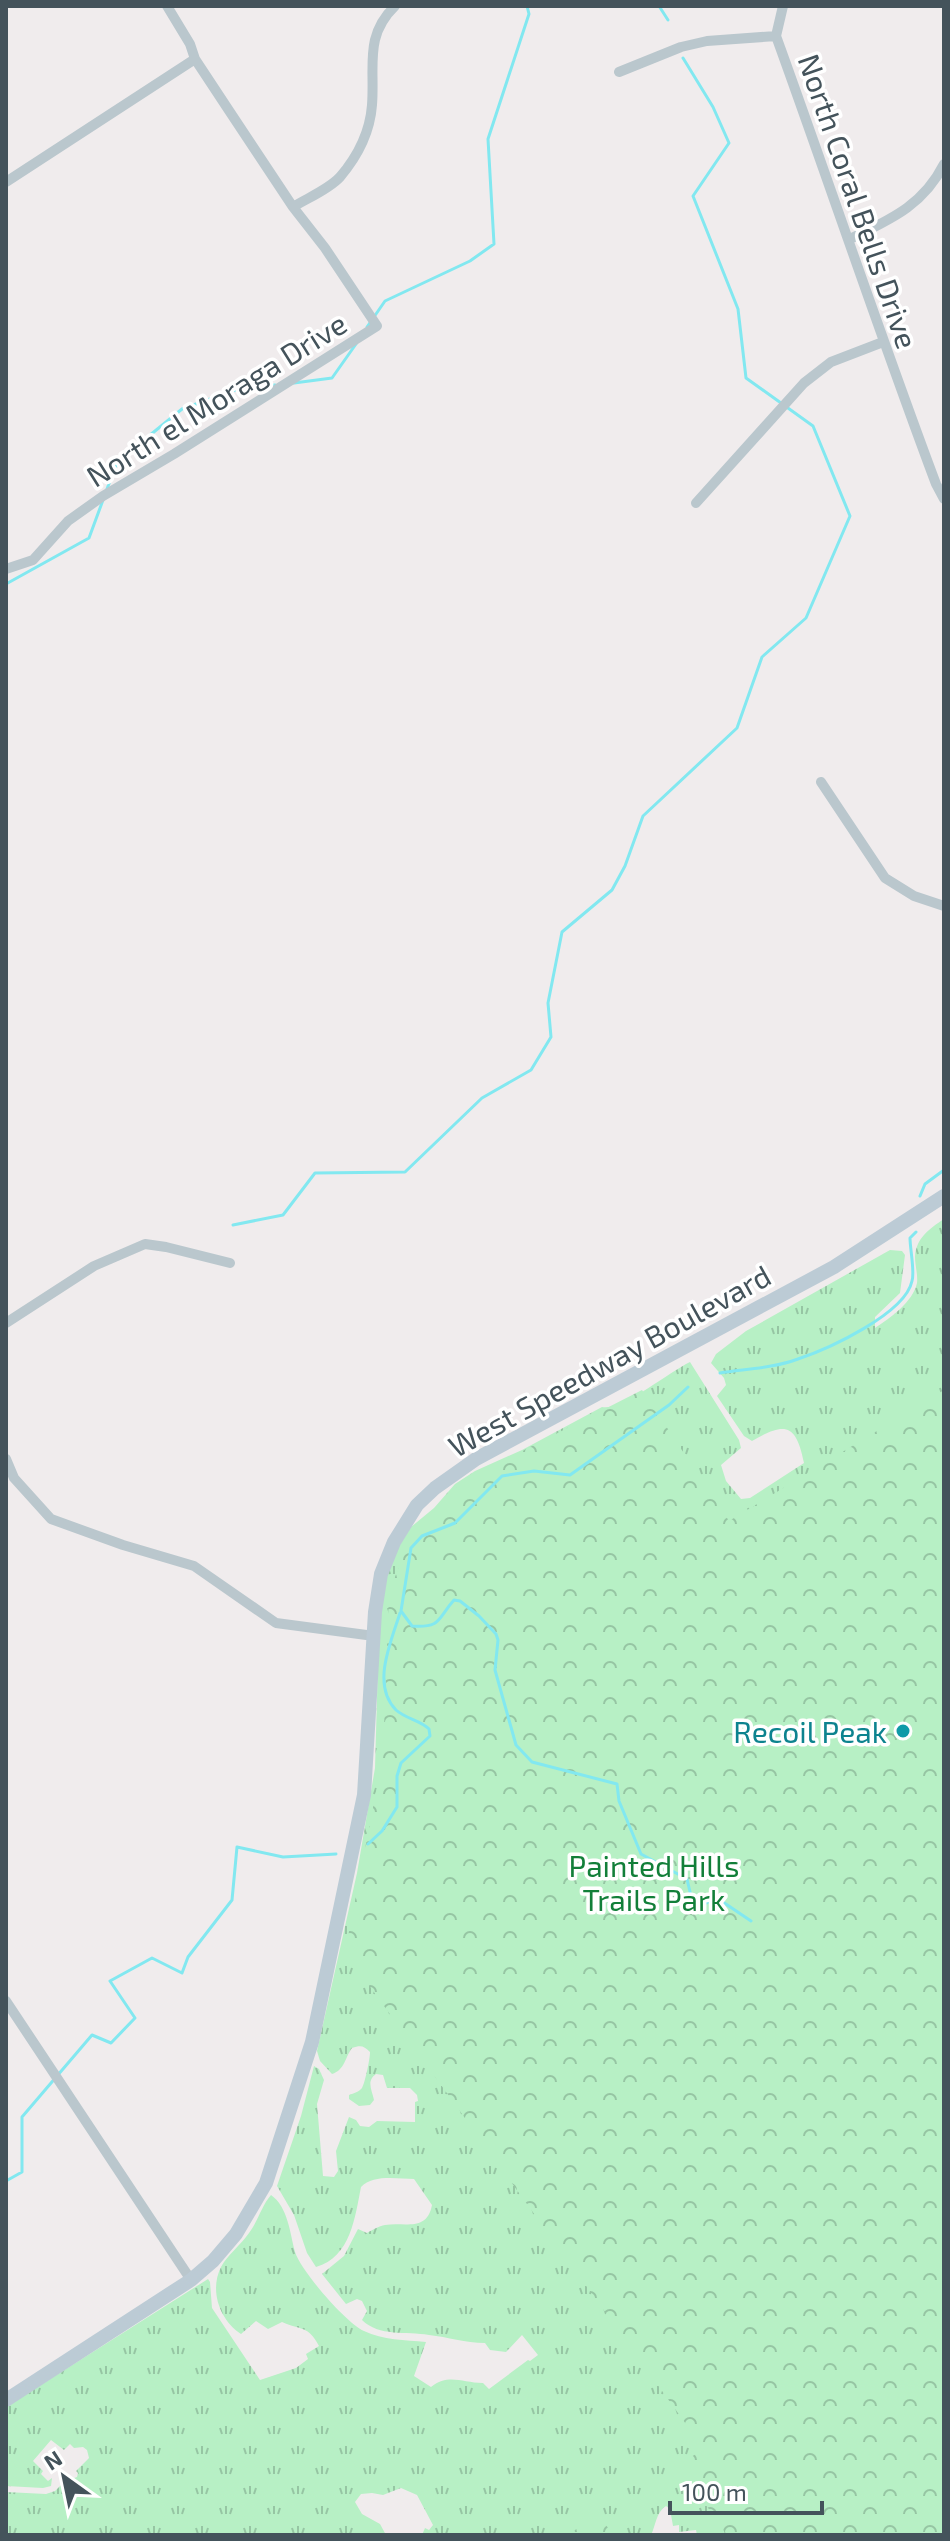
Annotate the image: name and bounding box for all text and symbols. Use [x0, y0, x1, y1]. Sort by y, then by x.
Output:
street label: North Coral Bells Drive [792, 49, 926, 353]
street label: North el Moraga Drive [79, 304, 353, 494]
street label: West Speedway Boulevard [442, 1256, 776, 1464]
place label: Recoil Peak [733, 1713, 887, 1749]
marker: Recoil Peak [894, 1722, 912, 1740]
park label: Painted Hills Trails Park [569, 1847, 739, 1917]
north arrow [24, 2437, 104, 2517]
text: N [39, 2444, 66, 2475]
scale bar [670, 2465, 822, 2515]
text: 100 m [682, 2477, 747, 2506]

